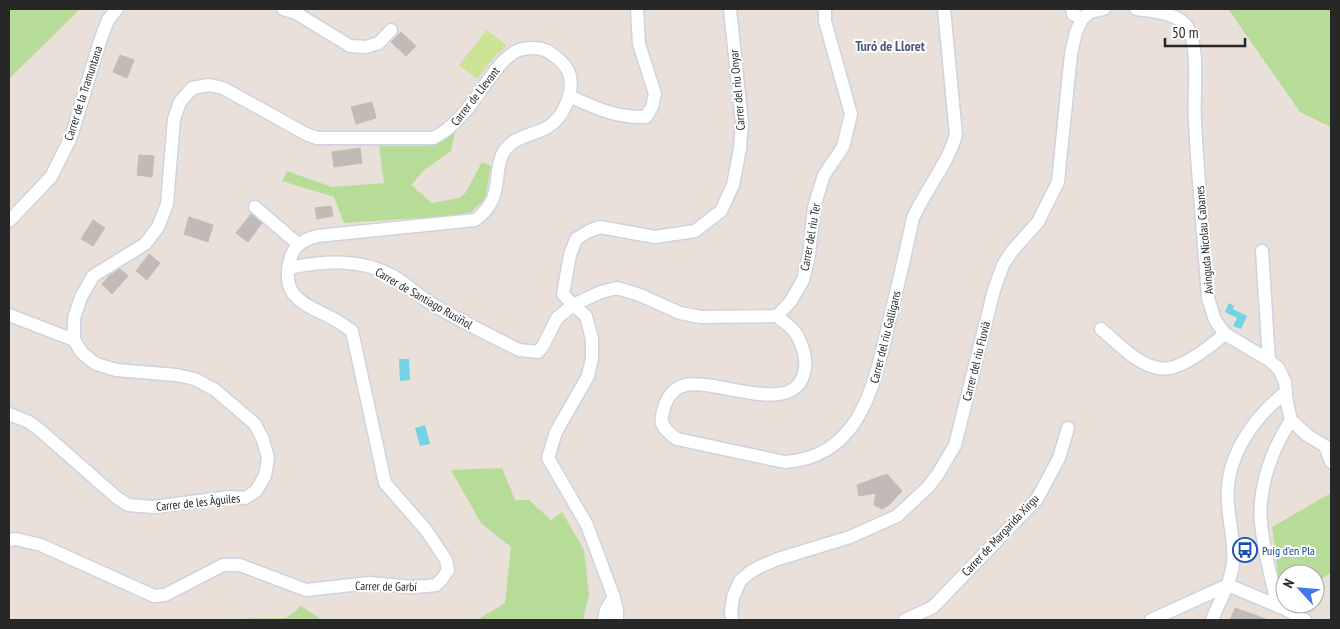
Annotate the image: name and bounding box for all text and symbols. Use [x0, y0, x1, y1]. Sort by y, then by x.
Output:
scale bar [1165, 15, 1245, 47]
text: 50 m [1172, 23, 1198, 42]
district label: Turó de Lloret [855, 37, 925, 55]
street label: Carrer de la Tramuntana [61, 43, 105, 142]
street label: Carrer del riu Onyar [726, 48, 748, 131]
street label: Carrer de Llevant [447, 63, 503, 128]
street label: Avinguda Nicolau Cabanes [1192, 185, 1216, 295]
street label: Carrer del riu Ter [797, 201, 823, 272]
street label: Carrer de Santiago Rusiñol [373, 264, 476, 332]
street label: Carrer del riu Galligans [866, 289, 904, 385]
street label: Carrer del riu Fluvià [959, 319, 993, 402]
street label: Carrer de les Àguiles [155, 490, 241, 514]
street label: Carrer de Margarida Xirgu [958, 491, 1042, 579]
bus stop icon: Puig d'en Pla [1232, 537, 1258, 563]
place label: Puig d'en Pla [1262, 543, 1315, 558]
north arrow [1275, 564, 1325, 614]
text: N [1279, 576, 1298, 591]
street label: Carrer de Garbí [355, 578, 418, 594]

